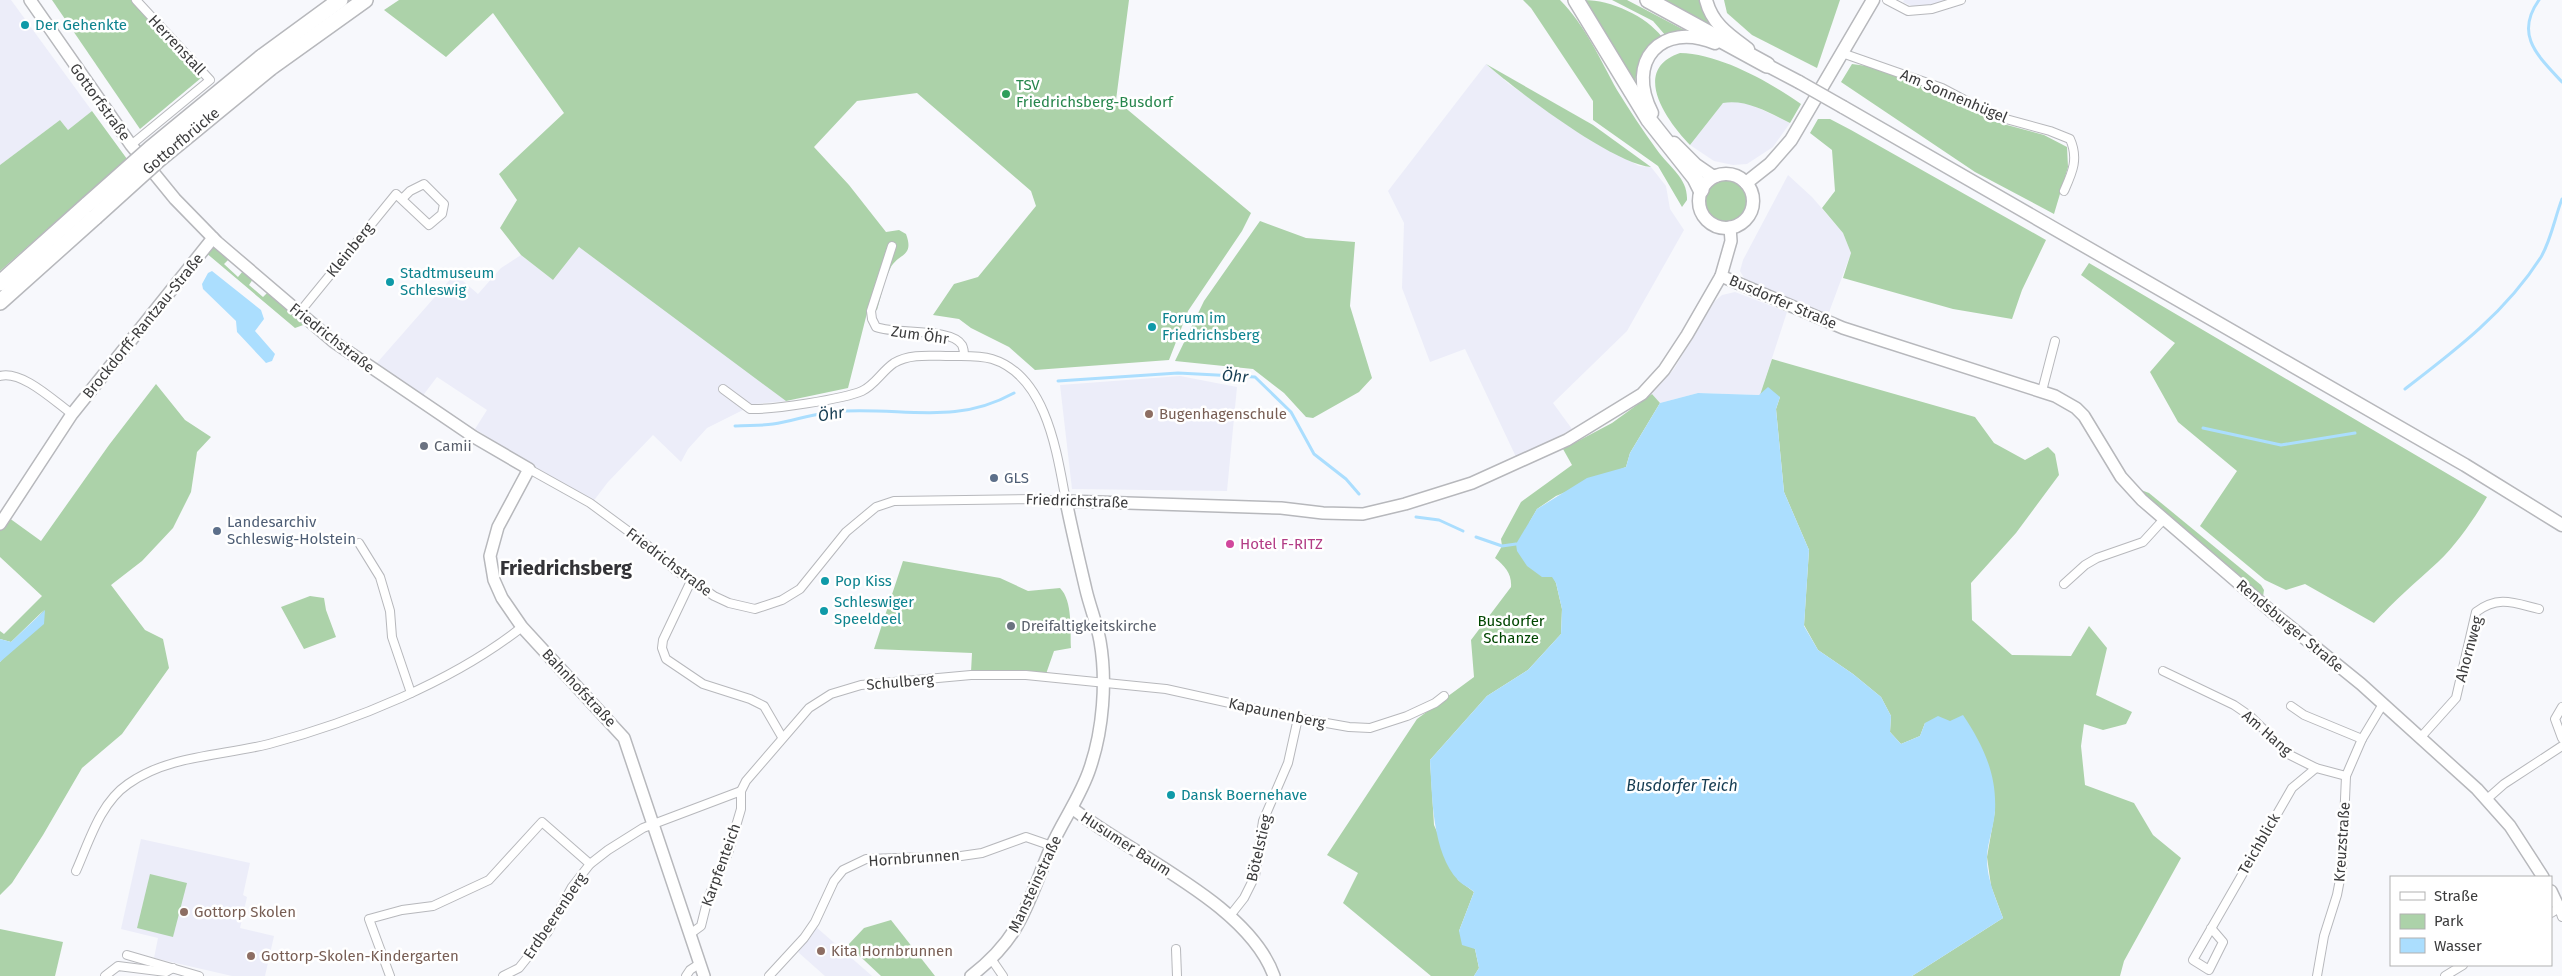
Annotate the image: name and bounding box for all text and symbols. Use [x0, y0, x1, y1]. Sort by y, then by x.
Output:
street label: Herrenstall [145, 11, 210, 79]
place label: Der Gehenkte [35, 16, 127, 34]
marker: Der Gehenkte [19, 19, 31, 31]
street label: Gottorfstraße [66, 60, 134, 144]
street label: Am Sonnenhügel [1898, 65, 2011, 127]
place label: TSV Friedrichsberg-Busdorf [1016, 76, 1174, 111]
marker: TSV Friedrichsberg-Busdorf [1000, 88, 1012, 100]
street label: Gottorfbrücke [139, 104, 223, 178]
street label: Kleinberg [323, 219, 378, 281]
street label: Brockdorff-Rantzau-Straße [79, 250, 207, 402]
place label: Stadtmuseum Schleswig [400, 264, 494, 299]
street label: Busdorfer Straße [1726, 271, 1840, 333]
marker: Stadtmuseum Schleswig [384, 276, 396, 288]
street label: Friedrichstraße [286, 299, 378, 377]
place label: Forum im Friedrichsberg [1162, 309, 1260, 344]
marker: Forum im Friedrichsberg [1146, 321, 1158, 333]
street label: Zum Öhr [890, 322, 950, 348]
water label: Öhr [1221, 366, 1250, 386]
water label: Öhr [816, 402, 846, 425]
place label: Bugenhagenschule [1159, 405, 1287, 423]
marker: Bugenhagenschule [1143, 408, 1155, 420]
place label: Camii [434, 437, 472, 455]
marker: Camii [418, 440, 430, 452]
place label: GLS [1004, 469, 1029, 487]
marker: GLS [988, 472, 1000, 484]
street label: Friedrichstraße [1025, 490, 1129, 512]
place label: Landesarchiv Schleswig-Holstein [227, 513, 356, 548]
street label: Friedrichstraße [622, 524, 716, 600]
marker: Landesarchiv Schleswig-Holstein [211, 525, 223, 537]
place label: Hotel F-RITZ [1240, 535, 1323, 553]
marker: Hotel F-RITZ [1224, 538, 1236, 550]
district label: Friedrichsberg [500, 556, 633, 580]
place label: Pop Kiss [835, 572, 892, 590]
marker: Pop Kiss [819, 575, 831, 587]
street label: Rendsburger Straße [2233, 576, 2347, 676]
place label: Schleswiger Speeldeel [834, 593, 914, 628]
marker: Schleswiger Speeldeel [818, 605, 830, 617]
park label: Busdorfer Schanze [1477, 612, 1545, 647]
street label: Ahornweg [2452, 614, 2486, 684]
place label: Dreifaltigkeitskirche [1021, 617, 1157, 635]
marker: Dreifaltigkeitskirche [1005, 620, 1017, 632]
street label: Bahnhofstraße [538, 645, 620, 731]
street label: Schulberg [865, 670, 935, 694]
street label: Kapaunenberg [1227, 694, 1327, 732]
street label: Am Hang [2238, 706, 2296, 760]
water label: Busdorfer Teich [1626, 776, 1738, 795]
place label: Dansk Boernehave [1181, 786, 1307, 804]
marker: Dansk Boernehave [1165, 789, 1177, 801]
street label: Kreuzstraße [2330, 801, 2354, 883]
street label: Husumer Baum [1077, 808, 1175, 880]
street label: Teichblick [2234, 810, 2284, 878]
street label: Bötelstieg [1243, 813, 1275, 883]
street label: Karpfenteich [698, 821, 744, 909]
street label: Mansteinstraße [1005, 833, 1065, 935]
street label: Hornbrunnen [868, 846, 960, 870]
street label: Erdbeerenberg [520, 869, 591, 963]
legend [2390, 876, 2552, 966]
text: Straße [2434, 887, 2478, 905]
place label: Gottorp Skolen [194, 903, 296, 921]
marker: Gottorp Skolen [178, 906, 190, 918]
text: Park [2434, 912, 2464, 930]
text: Wasser [2434, 937, 2482, 955]
place label: Kita Hornbrunnen [831, 942, 953, 960]
marker: Kita Hornbrunnen [815, 945, 827, 957]
place label: Gottorp-Skolen-Kindergarten [261, 947, 459, 965]
marker: Gottorp-Skolen-Kindergarten [245, 950, 257, 962]

